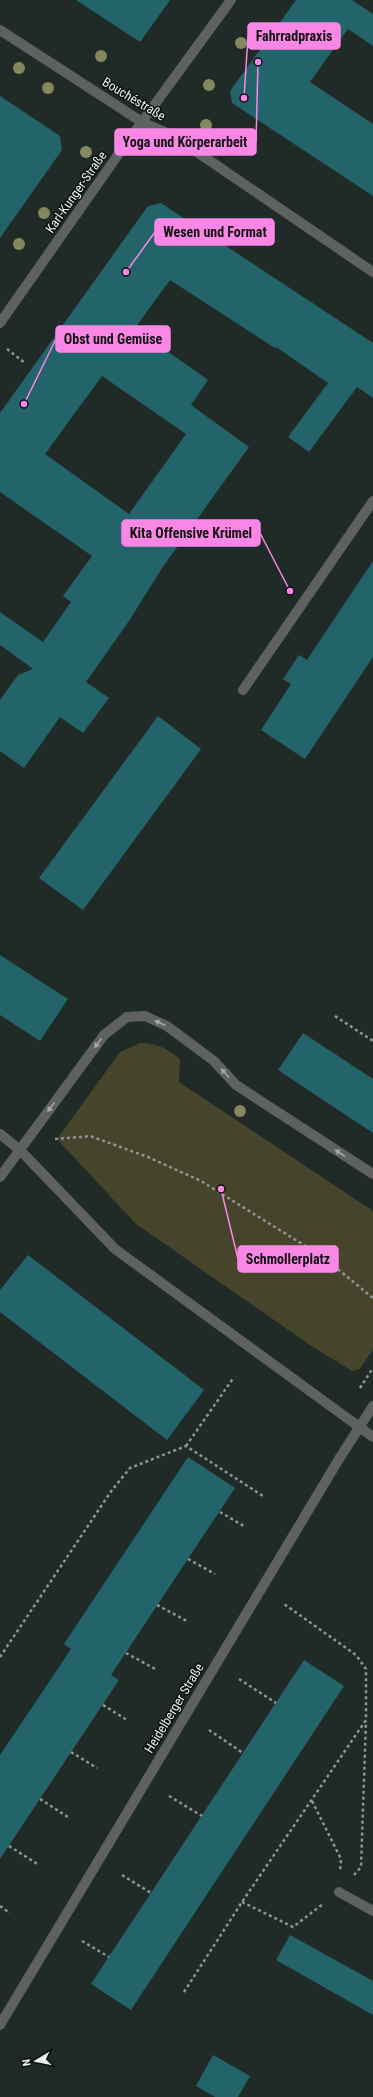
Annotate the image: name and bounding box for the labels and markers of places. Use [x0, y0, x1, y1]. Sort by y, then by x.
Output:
callout: Fahrradpraxis [248, 23, 340, 49]
callout: Yoga und Körperarbeit [115, 129, 256, 155]
callout: Wesen und Format [155, 219, 274, 245]
callout: Obst und Gemüse [56, 326, 170, 352]
callout: Kita Offensive Krümel [122, 520, 260, 546]
callout: Schmollerplatz [238, 1246, 338, 1272]

